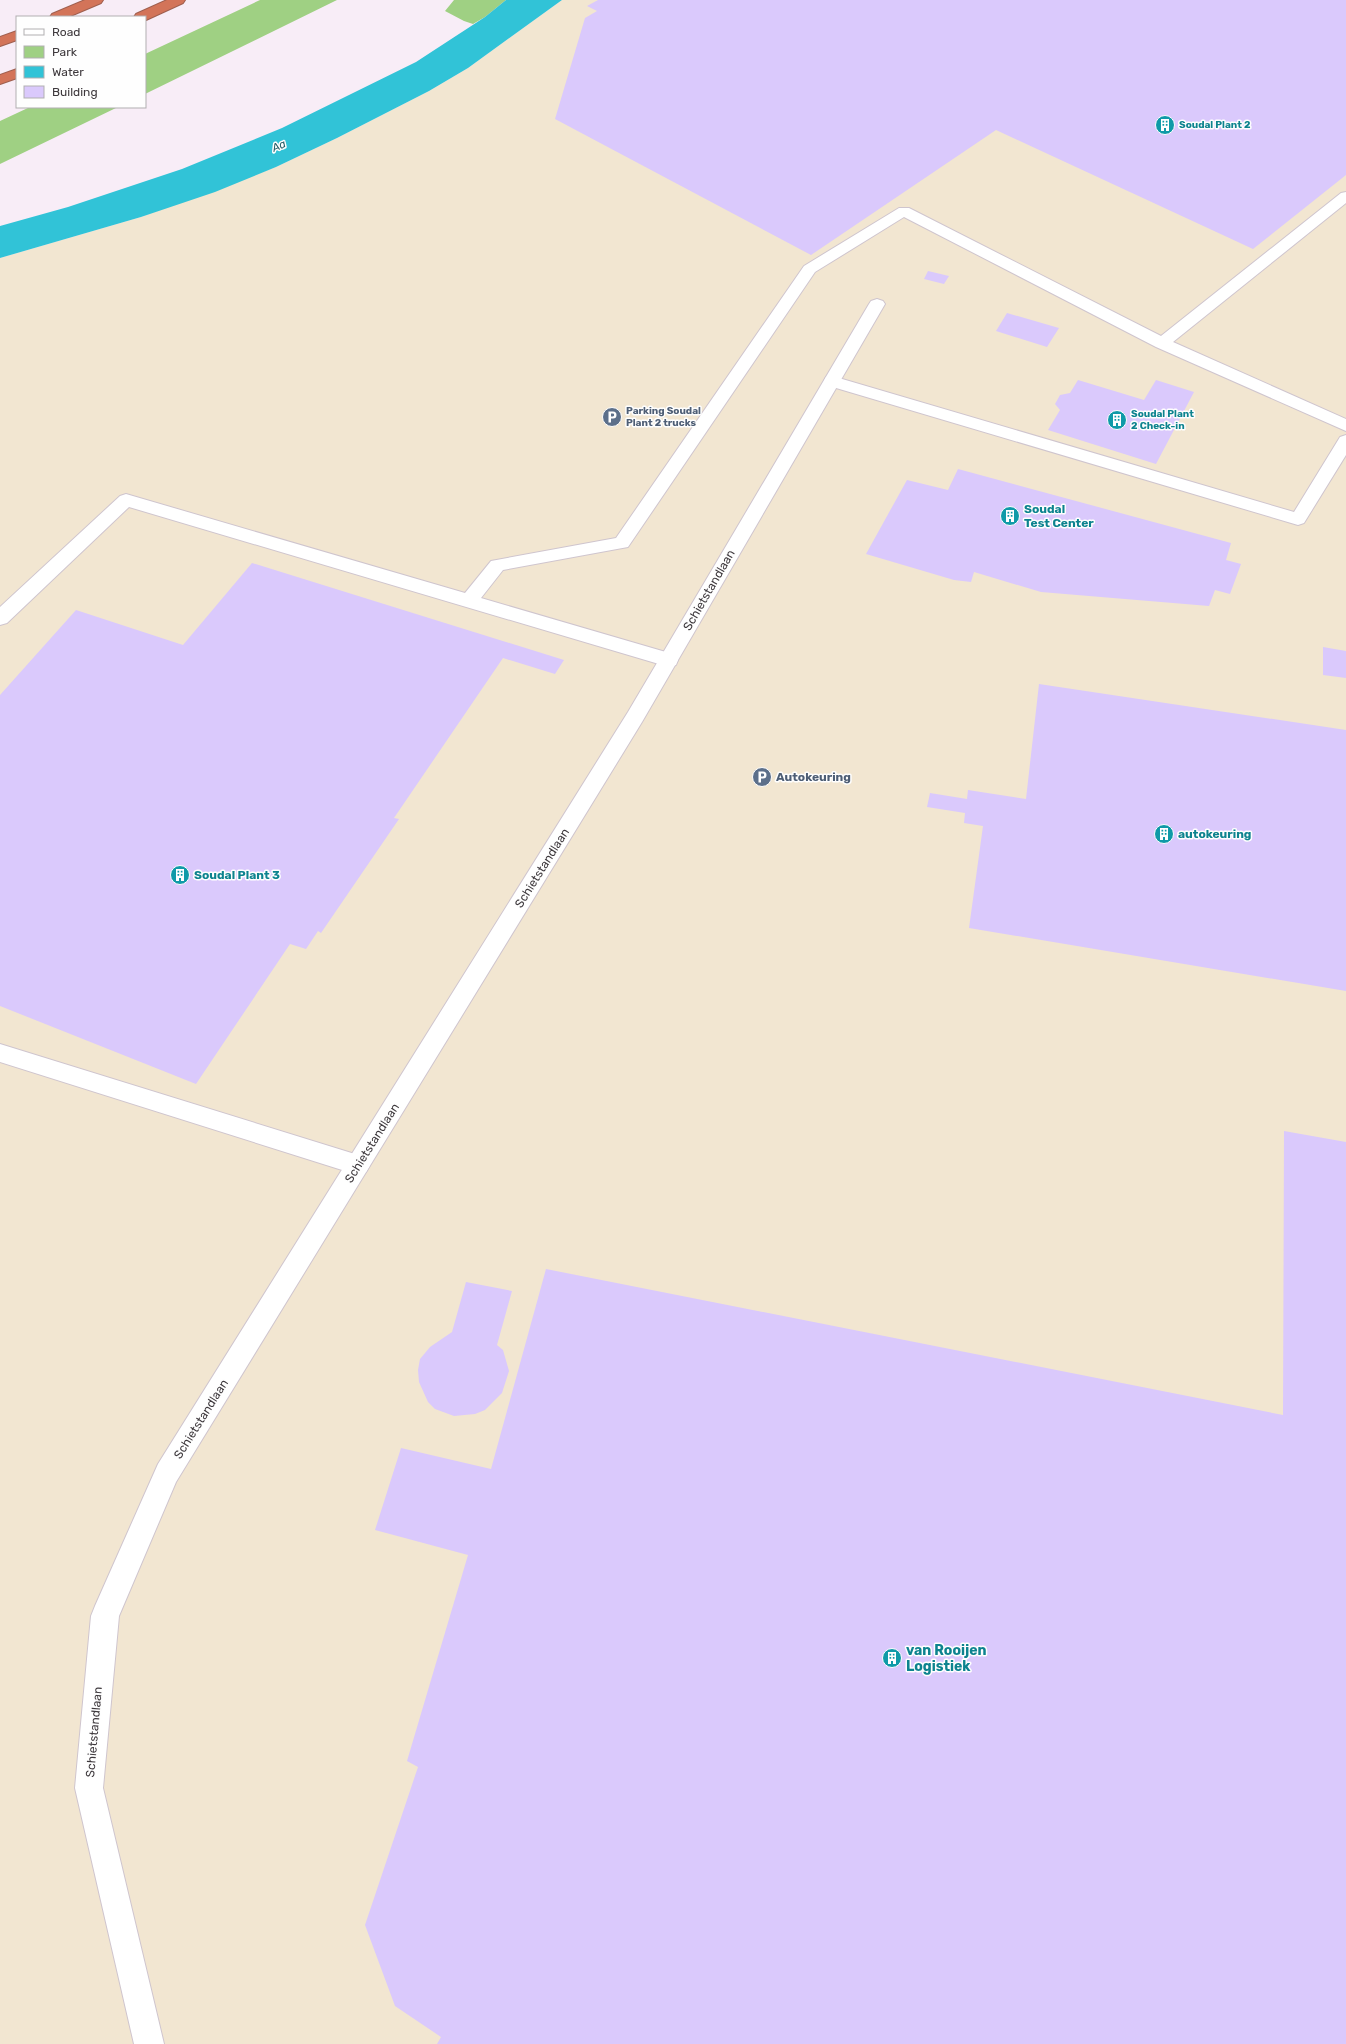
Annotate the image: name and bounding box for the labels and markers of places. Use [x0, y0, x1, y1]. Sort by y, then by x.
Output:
building icon: Soudal Plant 2 [1154, 114, 1176, 136]
place label: Soudal Plant 2 [1179, 119, 1251, 131]
place label: Parking Soudal Plant 2 trucks [626, 405, 701, 429]
parking icon: Parking Soudal Plant 2 trucks [601, 406, 623, 428]
place label: Soudal Plant 2 Check-in [1131, 408, 1194, 432]
building icon: Soudal Plant 2 Check-in [1106, 409, 1128, 431]
place label: Soudal Test Center [1024, 502, 1094, 530]
building icon: Soudal Test Center [999, 505, 1021, 527]
parking icon: Autokeuring [751, 766, 773, 788]
place label: Autokeuring [776, 770, 851, 784]
building icon: autokeuring [1153, 823, 1175, 845]
place label: autokeuring [1178, 827, 1251, 841]
building icon: Soudal Plant 3 [169, 864, 191, 886]
place label: Soudal Plant 3 [194, 868, 280, 882]
place label: van Rooijen Logistiek [906, 1642, 987, 1675]
building icon: van Rooijen Logistiek [881, 1647, 903, 1669]

